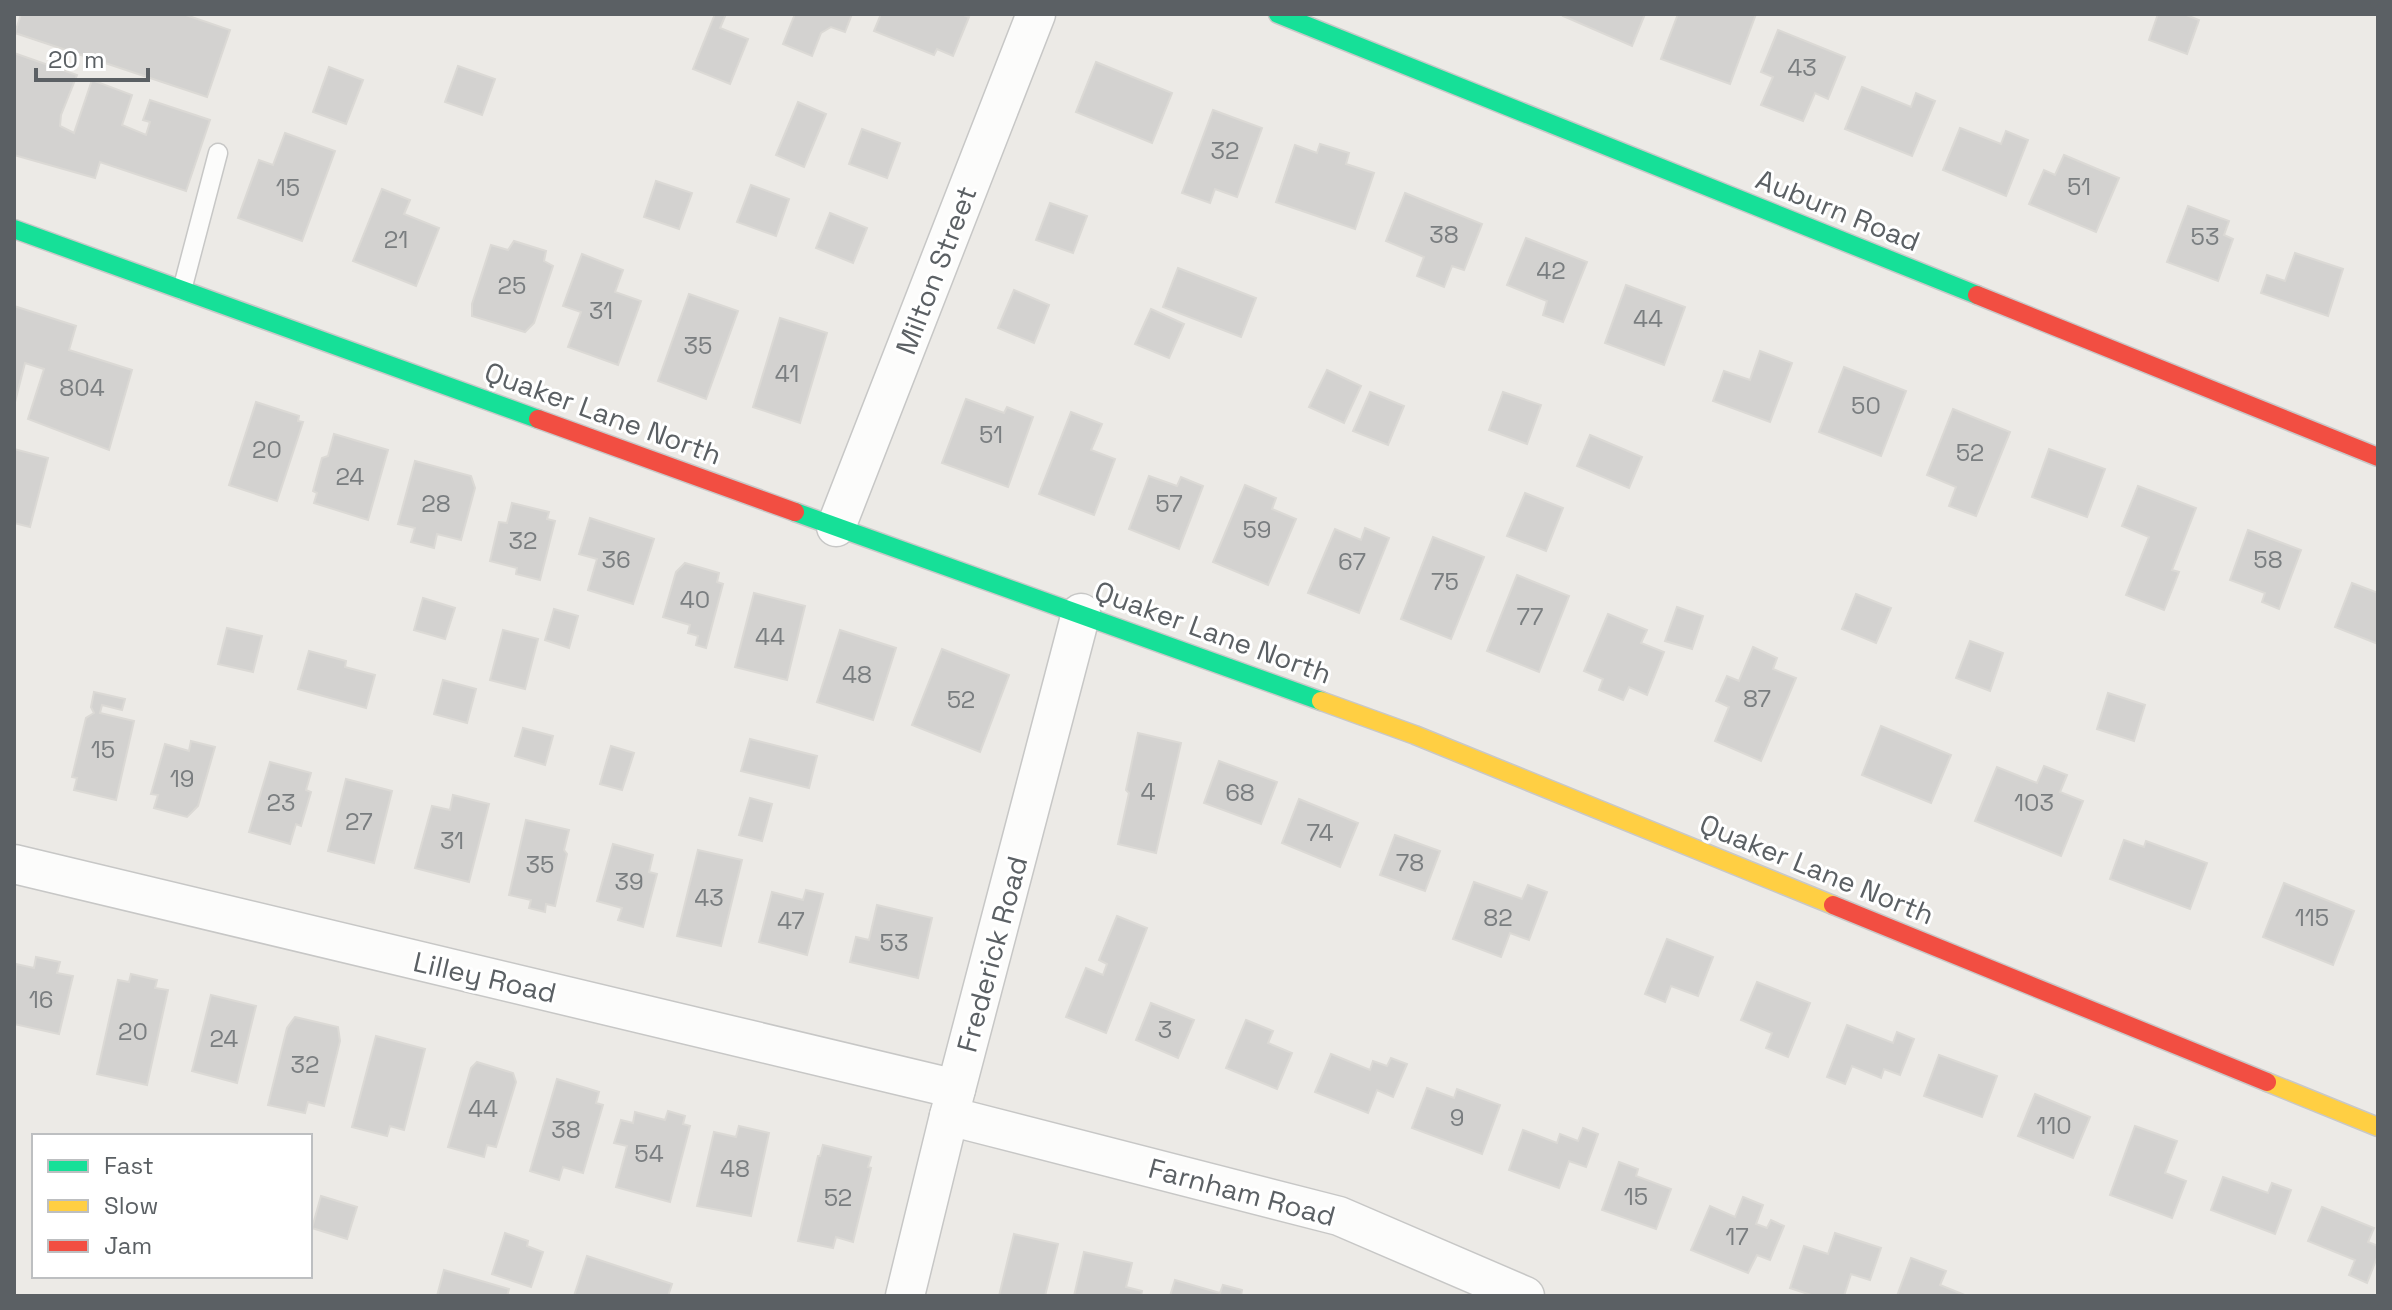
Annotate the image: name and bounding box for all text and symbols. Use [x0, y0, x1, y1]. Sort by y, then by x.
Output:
scale bar [36, 32, 148, 82]
text: 20 m [48, 44, 105, 75]
house number: 43 [1787, 52, 1817, 83]
house number: 32 [1211, 135, 1239, 166]
street label: Auburn Road [1751, 161, 1925, 259]
house number: 51 [2067, 171, 2091, 202]
house number: 15 [276, 172, 300, 203]
street label: Milton Street [887, 181, 985, 359]
house number: 38 [1429, 219, 1459, 250]
house number: 53 [2191, 221, 2219, 252]
house number: 21 [384, 224, 408, 255]
house number: 42 [1536, 255, 1566, 286]
house number: 25 [498, 270, 526, 301]
house number: 31 [589, 295, 613, 326]
house number: 44 [1633, 303, 1663, 334]
house number: 35 [684, 330, 712, 361]
street label: Quaker Lane North [480, 353, 726, 473]
house number: 41 [775, 358, 799, 389]
house number: 804 [59, 372, 105, 403]
house number: 50 [1851, 390, 1881, 421]
house number: 51 [979, 419, 1003, 450]
house number: 20 [252, 434, 282, 465]
house number: 52 [1956, 437, 1984, 468]
house number: 24 [336, 461, 364, 492]
house number: 28 [421, 488, 451, 519]
house number: 57 [1155, 488, 1183, 519]
house number: 59 [1242, 514, 1272, 545]
house number: 32 [509, 525, 537, 556]
house number: 36 [601, 544, 631, 575]
house number: 58 [2253, 544, 2283, 575]
house number: 67 [1338, 546, 1366, 577]
house number: 75 [1431, 566, 1459, 597]
street label: Quaker Lane North [1090, 572, 1336, 692]
house number: 40 [680, 584, 710, 615]
house number: 77 [1516, 601, 1544, 632]
house number: 44 [755, 621, 785, 652]
house number: 48 [842, 659, 872, 690]
house number: 87 [1743, 683, 1771, 714]
house number: 52 [947, 684, 975, 715]
house number: 15 [91, 734, 115, 765]
house number: 19 [170, 763, 194, 794]
house number: 4 [1141, 776, 1156, 807]
house number: 68 [1225, 777, 1255, 808]
house number: 23 [267, 787, 295, 818]
house number: 103 [2014, 787, 2054, 818]
house number: 27 [345, 806, 373, 837]
street label: Quaker Lane North [1695, 806, 1939, 932]
house number: 74 [1306, 817, 1334, 848]
house number: 31 [440, 825, 464, 856]
house number: 78 [1396, 847, 1424, 878]
house number: 35 [526, 849, 554, 880]
street label: Frederick Road [949, 852, 1035, 1056]
house number: 39 [614, 866, 644, 897]
house number: 43 [694, 882, 724, 913]
house number: 82 [1483, 902, 1513, 933]
house number: 115 [2295, 902, 2329, 933]
house number: 47 [777, 905, 805, 936]
house number: 53 [880, 927, 908, 958]
street label: Lilley Road [410, 943, 560, 1011]
house number: 16 [29, 984, 53, 1015]
house number: 3 [1158, 1014, 1172, 1045]
house number: 20 [118, 1016, 148, 1047]
house number: 24 [210, 1023, 238, 1054]
house number: 32 [291, 1049, 319, 1080]
house number: 44 [468, 1093, 498, 1124]
house number: 9 [1450, 1102, 1464, 1133]
house number: 110 [2036, 1110, 2072, 1141]
house number: 38 [551, 1114, 581, 1145]
legend [32, 1134, 312, 1278]
house number: 54 [634, 1138, 664, 1169]
text: Fast [104, 1150, 154, 1181]
street label: Farnham Road [1145, 1150, 1339, 1234]
house number: 48 [720, 1153, 750, 1184]
house number: 15 [1624, 1181, 1648, 1212]
house number: 52 [824, 1182, 852, 1213]
text: Slow [104, 1190, 158, 1221]
house number: 17 [1725, 1221, 1749, 1252]
text: Jam [104, 1230, 152, 1261]

